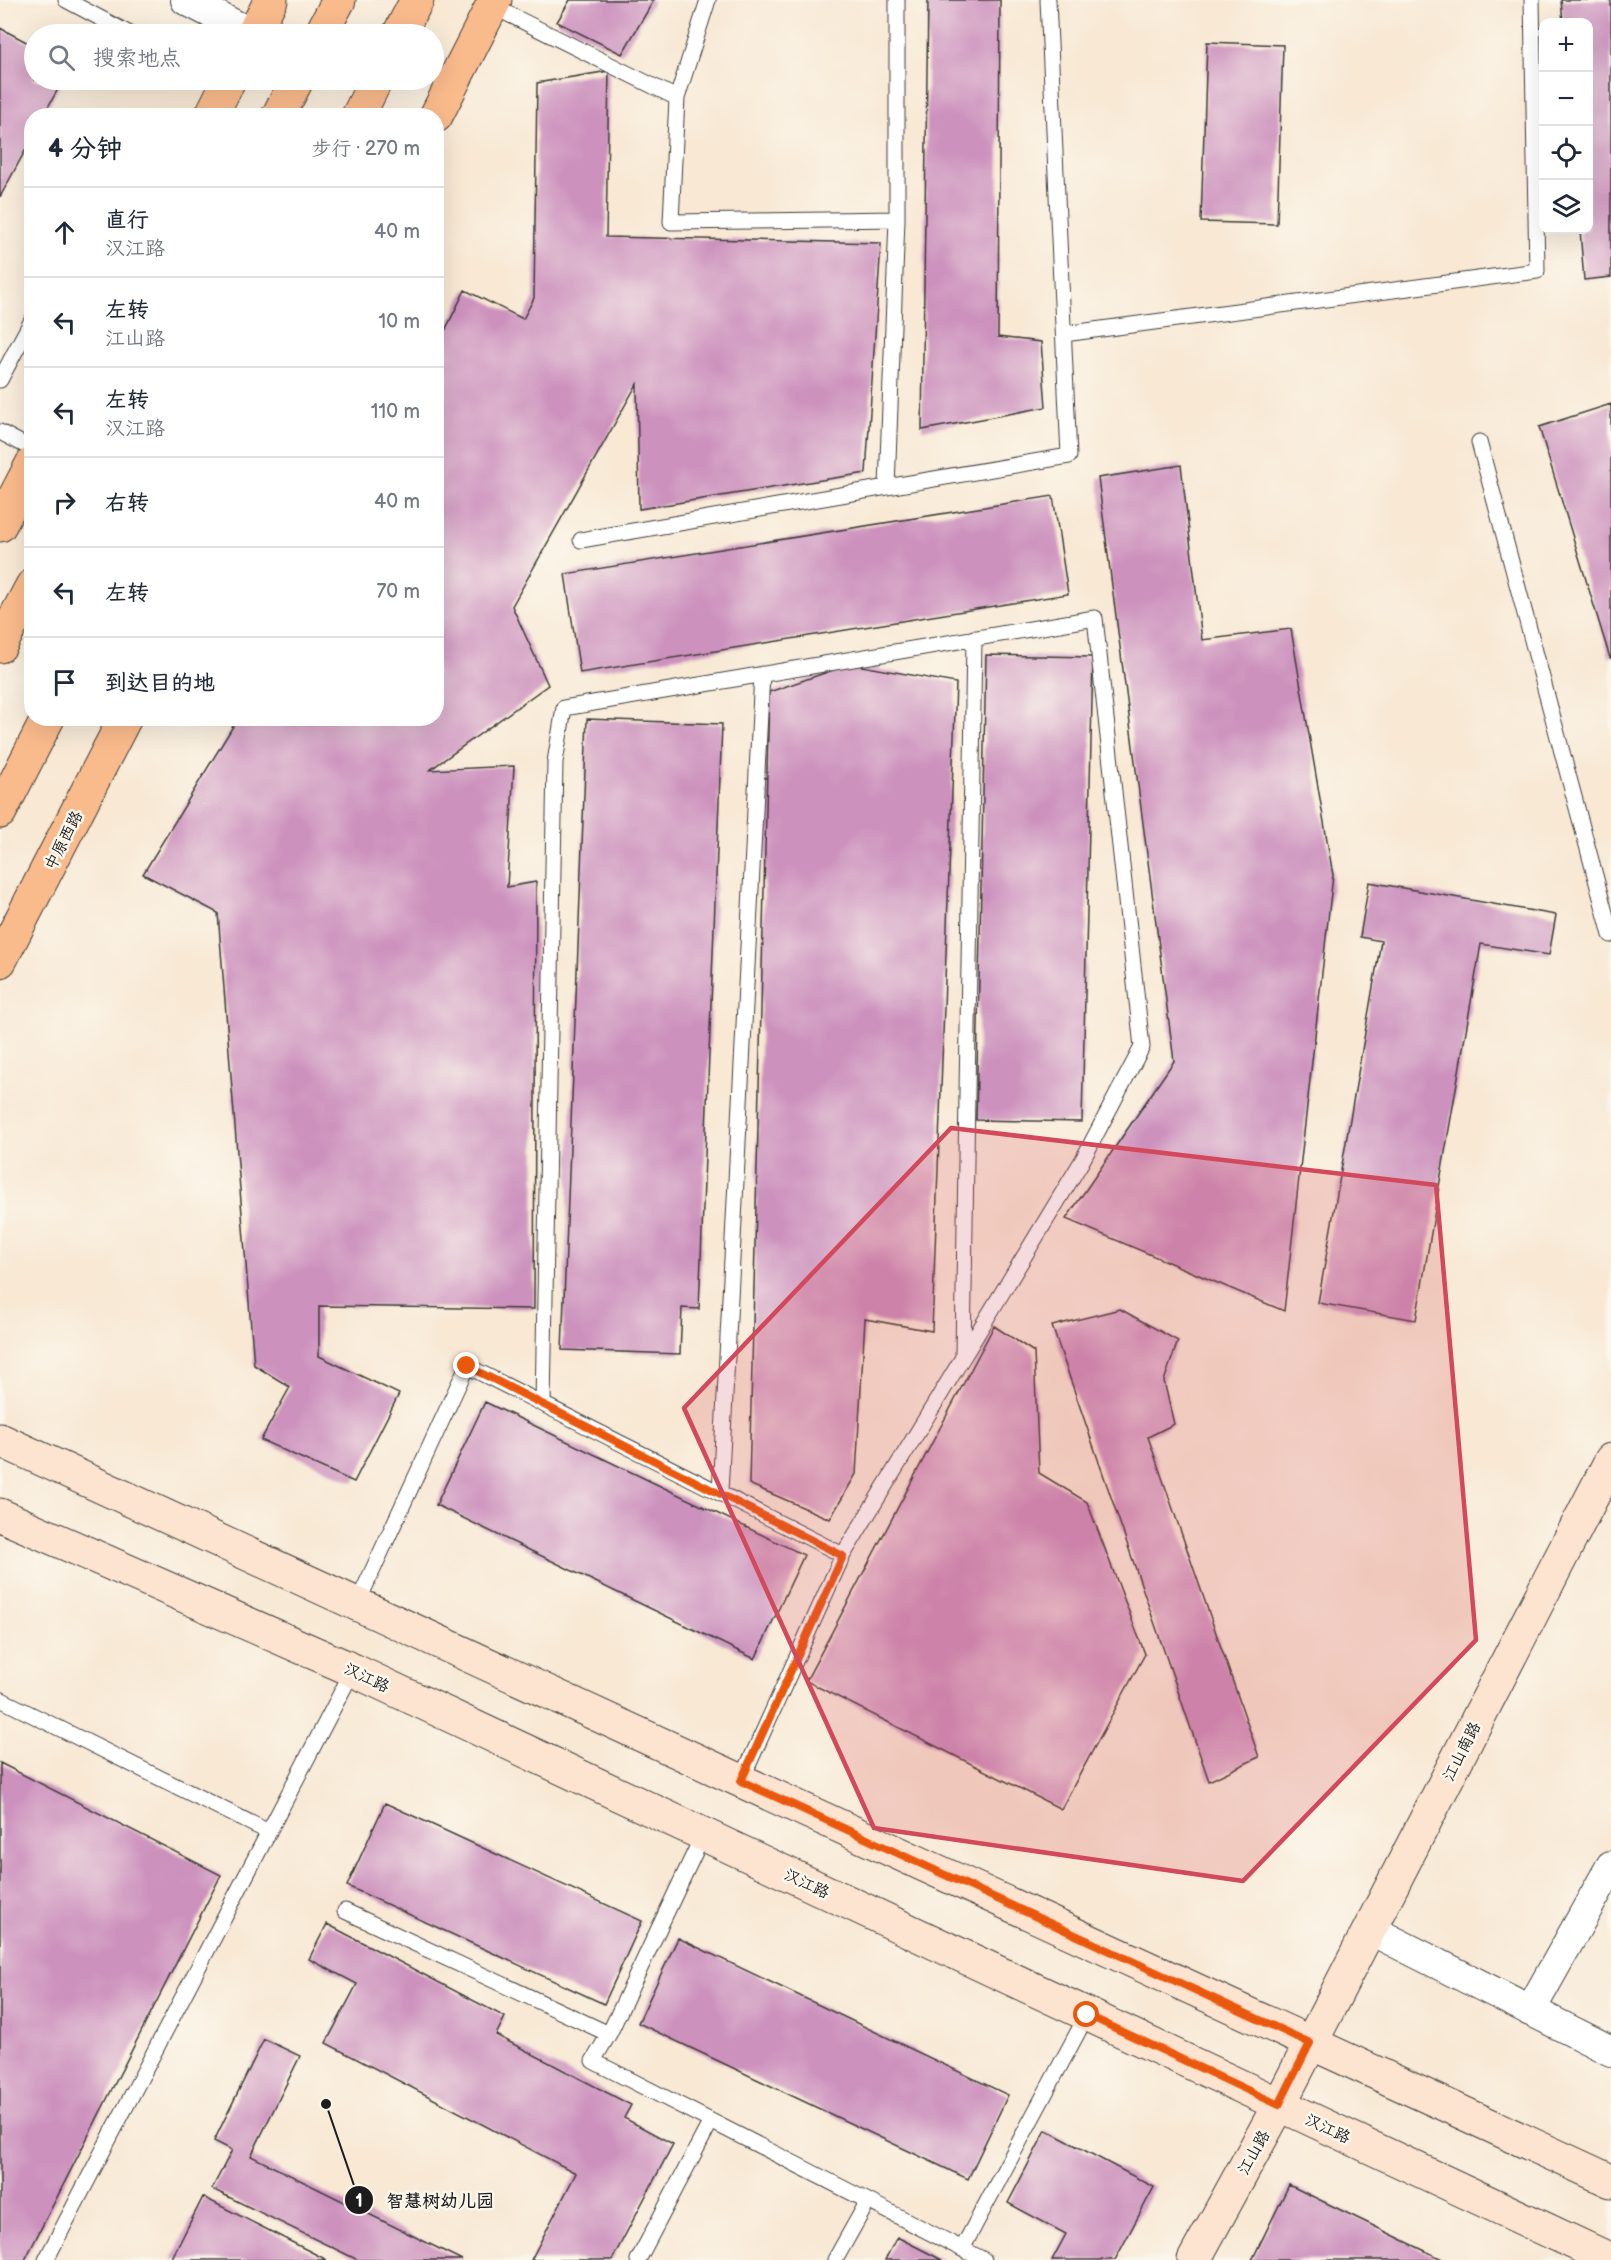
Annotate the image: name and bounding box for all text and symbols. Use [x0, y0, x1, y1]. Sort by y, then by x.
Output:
map controls [1539, 18, 1593, 234]
button: + [1539, 18, 1593, 72]
search box [24, 24, 444, 90]
icon: search [45, 41, 78, 74]
text: 搜索地点 [93, 45, 181, 72]
button: − [1539, 72, 1593, 126]
button: locate [1539, 126, 1593, 180]
text: 4 分钟 [48, 134, 122, 165]
text: 步行 · 270 m [312, 137, 420, 161]
button: layers [1539, 180, 1593, 234]
text: 直行 [105, 207, 149, 234]
icon: ahead [48, 216, 81, 249]
text: 40 m [374, 220, 420, 244]
text: 汉江路 [105, 237, 165, 261]
text: 左转 [105, 297, 149, 324]
icon: left [48, 306, 81, 339]
text: 10 m [379, 310, 420, 334]
text: 江山路 [105, 327, 165, 351]
text: 左转 [105, 387, 149, 414]
icon: left [48, 396, 81, 429]
text: 110 m [371, 400, 420, 424]
text: 汉江路 [105, 417, 165, 441]
icon: right [48, 486, 81, 519]
text: 右转 [105, 490, 149, 517]
text: 40 m [374, 490, 420, 514]
icon: left [48, 576, 81, 609]
text: 左转 [105, 580, 149, 607]
text: 70 m [376, 580, 420, 604]
icon: arrive [48, 666, 81, 699]
text: 到达目的地 [105, 670, 215, 697]
street label: 中原西路 [41, 808, 87, 874]
route end [453, 1352, 479, 1378]
street label: 汉江路 [341, 1660, 392, 1697]
street label: 江山南路 [1439, 1719, 1485, 1785]
street label: 汉江路 [781, 1866, 832, 1903]
route start [1073, 2001, 1099, 2027]
street label: 汉江路 [1302, 2111, 1353, 2148]
street label: 江山路 [1234, 2127, 1274, 2178]
callout: 智慧树幼儿园 [344, 2182, 506, 2218]
text: 1 [355, 2191, 363, 2212]
text: 智慧树幼儿园 [386, 2191, 494, 2212]

